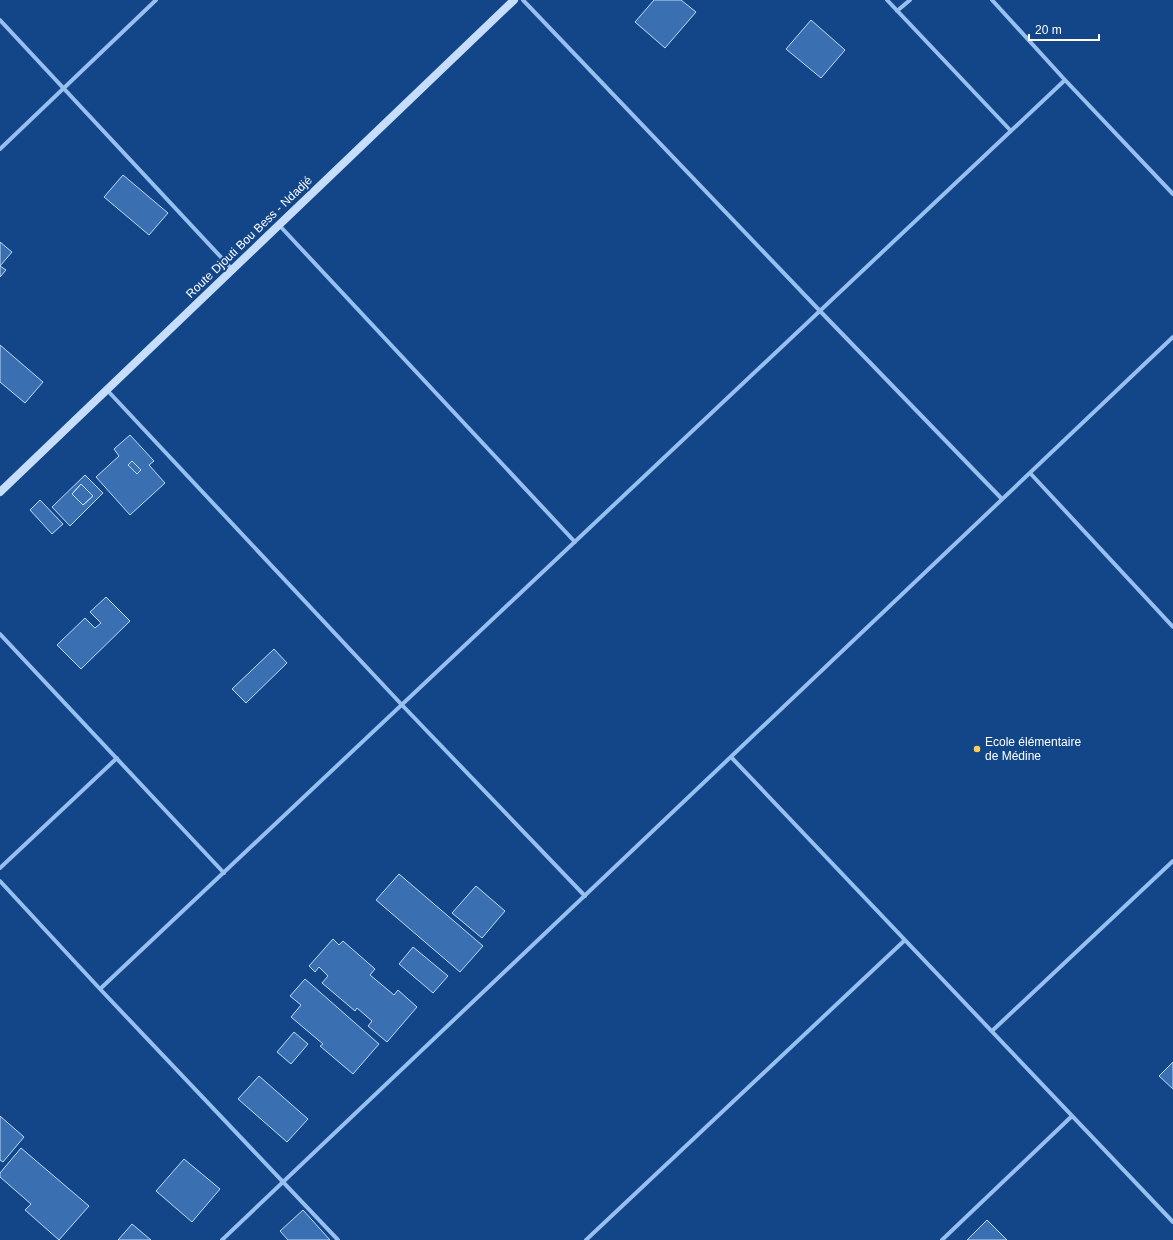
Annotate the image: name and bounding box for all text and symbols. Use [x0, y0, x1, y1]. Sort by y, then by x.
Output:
scale bar [1029, 16, 1099, 42]
text: 20 m [1035, 23, 1062, 37]
street label: Route Djouti Bou Bess - Ndadjé [183, 173, 315, 301]
place label: Ecole élémentaire de Médine [985, 735, 1081, 763]
marker: Ecole élémentaire de Médine [972, 744, 982, 754]

